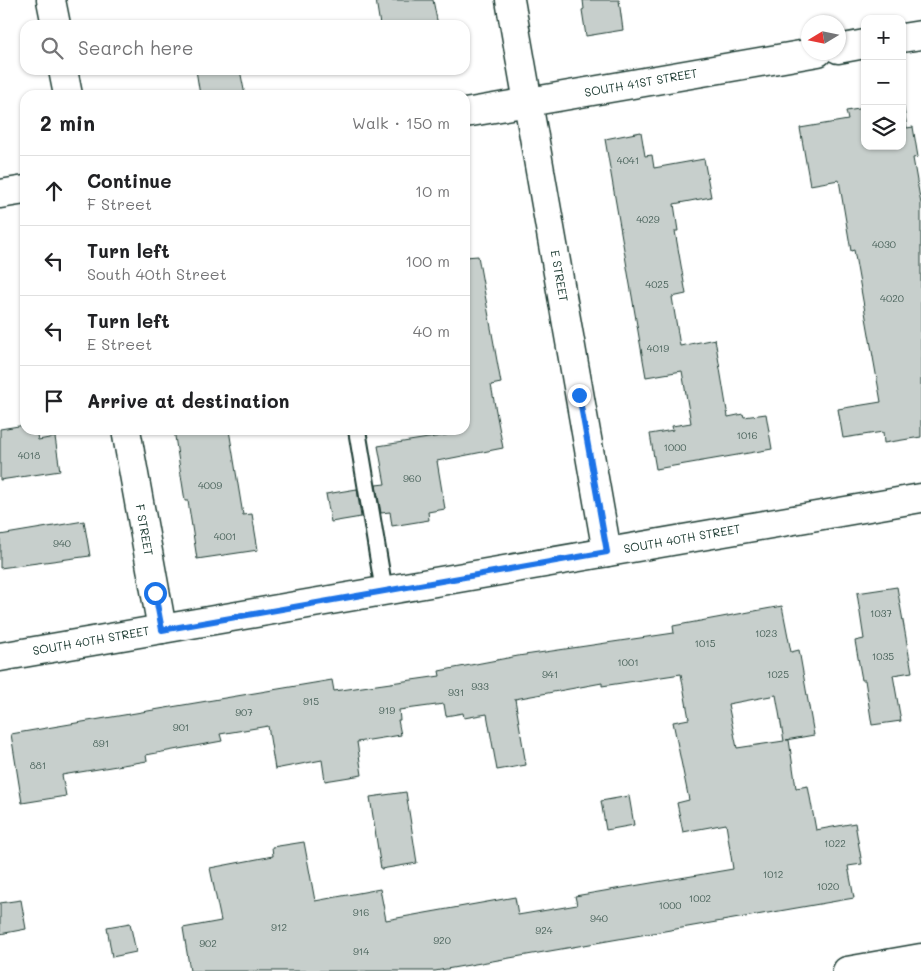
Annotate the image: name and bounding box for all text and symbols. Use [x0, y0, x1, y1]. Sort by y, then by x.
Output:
north arrow [801, 15, 846, 60]
map controls [861, 15, 906, 150]
button: + [861, 15, 906, 60]
search box [20, 20, 470, 75]
icon: search [38, 34, 66, 62]
text: Search here [78, 35, 194, 60]
button: − [861, 60, 906, 105]
street label: SOUTH 41ST STREET [583, 64, 699, 100]
button: layers [861, 105, 906, 150]
text: 2 min [40, 109, 95, 136]
text: Walk · 150 m [352, 112, 450, 133]
house number: 4041 [617, 153, 639, 167]
text: Continue [87, 168, 172, 193]
icon: ahead [40, 177, 68, 205]
text: 10 m [415, 180, 450, 201]
text: F Street [87, 193, 152, 214]
house number: 4029 [636, 212, 660, 226]
house number: 4030 [872, 237, 896, 251]
text: Turn left [87, 238, 170, 263]
icon: left [40, 247, 68, 275]
street label: E STREET [548, 249, 572, 303]
text: 100 m [405, 250, 450, 271]
text: South 40th Street [87, 263, 227, 284]
house number: 4025 [645, 277, 669, 291]
house number: 4020 [880, 291, 904, 305]
text: Turn left [87, 308, 170, 333]
icon: left [40, 317, 68, 345]
text: 40 m [413, 320, 450, 341]
text: E Street [87, 333, 152, 354]
house number: 4019 [647, 341, 669, 355]
route end [568, 384, 591, 407]
icon: arrive [40, 387, 68, 415]
text: Arrive at destination [87, 388, 290, 413]
house number: 1016 [736, 428, 758, 442]
house number: 1000 [664, 440, 686, 454]
house number: 4018 [18, 448, 40, 462]
house number: 960 [403, 471, 421, 485]
house number: 4009 [198, 478, 222, 492]
street label: F STREET [133, 503, 157, 557]
street label: SOUTH 40TH STREET [622, 520, 742, 556]
house number: 4001 [214, 529, 236, 543]
house number: 940 [53, 536, 71, 550]
route start [144, 582, 167, 605]
house number: 1037 [870, 606, 892, 620]
street label: SOUTH 40TH STREET [31, 622, 151, 658]
house number: 1023 [755, 626, 777, 640]
house number: 1015 [695, 636, 716, 650]
house number: 1035 [872, 649, 894, 663]
house number: 1001 [617, 655, 639, 669]
house number: 941 [542, 667, 558, 681]
house number: 1025 [767, 667, 789, 681]
house number: 933 [471, 679, 489, 693]
house number: 931 [448, 685, 464, 699]
house number: 915 [303, 694, 319, 708]
house number: 919 [379, 703, 395, 717]
house number: 907 [235, 705, 253, 719]
house number: 901 [173, 720, 189, 734]
house number: 891 [93, 736, 109, 750]
house number: 881 [30, 758, 46, 772]
house number: 1022 [824, 836, 846, 850]
house number: 1012 [763, 867, 783, 881]
house number: 1020 [817, 879, 839, 893]
house number: 1002 [689, 891, 711, 905]
house number: 1000 [659, 898, 681, 912]
house number: 916 [353, 905, 369, 919]
house number: 940 [590, 911, 608, 925]
house number: 912 [271, 920, 287, 934]
house number: 924 [535, 923, 553, 937]
house number: 920 [433, 933, 451, 947]
house number: 902 [199, 936, 217, 950]
house number: 914 [353, 944, 369, 958]

